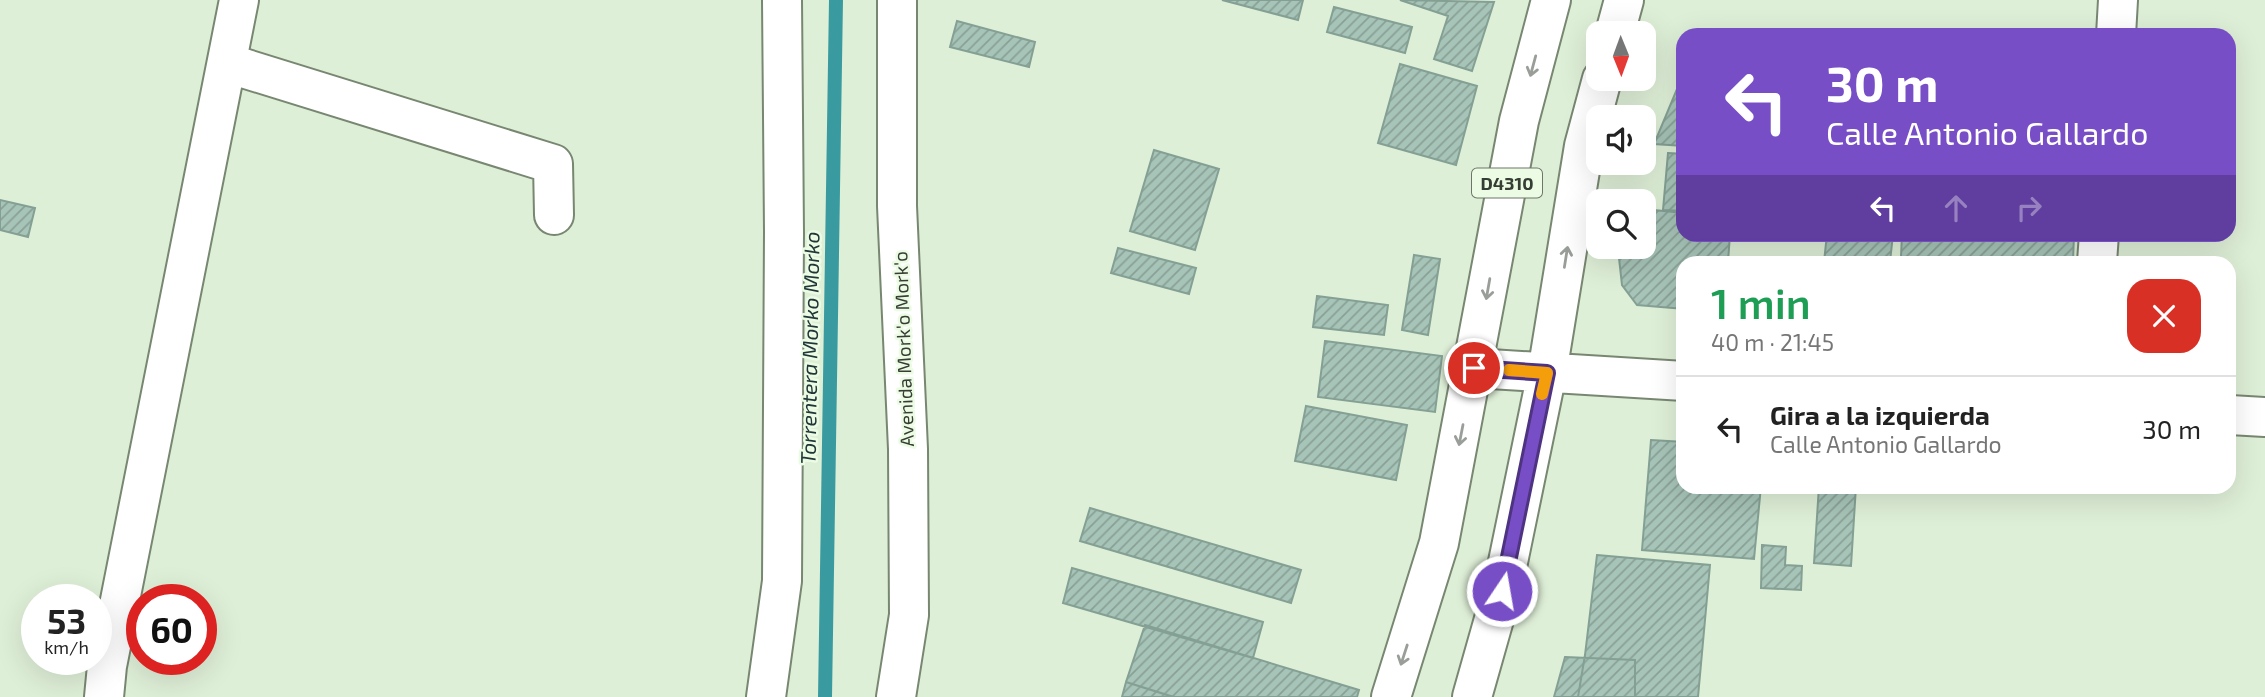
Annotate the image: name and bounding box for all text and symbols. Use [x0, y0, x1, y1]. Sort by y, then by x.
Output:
north arrow [1586, 21, 1656, 91]
map controls [1586, 21, 1656, 259]
text: 30 m [1826, 53, 1938, 112]
one-way arrow [1526, 55, 1539, 77]
icon: left [1711, 56, 1802, 147]
button: sound [1586, 105, 1656, 175]
text: Calle Antonio Gallardo [1826, 113, 2148, 151]
road number: D4310 [1472, 168, 1542, 198]
button: search [1586, 189, 1656, 259]
icon: left [1864, 189, 1902, 227]
icon: ahead [1937, 189, 1975, 227]
icon: right [2010, 189, 2048, 227]
water label: Torrentera Morko Morko [794, 231, 824, 465]
one-way arrow [1560, 247, 1573, 269]
street label: Avenida Mork'o Mork'o [888, 251, 918, 447]
one-way arrow [1481, 277, 1494, 300]
text: 1 min [1711, 277, 1811, 327]
button: close [2127, 279, 2201, 353]
text: 40 m · 21:45 [1711, 328, 1834, 356]
pin [1444, 338, 1504, 398]
icon: arrive [1455, 349, 1493, 387]
text: Gira a la izquierda [1770, 399, 1990, 430]
icon: left [1711, 410, 1749, 448]
text: 30 m [2142, 413, 2201, 444]
one-way arrow [1453, 423, 1467, 446]
text: Calle Antonio Gallardo [1770, 430, 2002, 458]
position arrow [1465, 554, 1539, 628]
speed limit sign: 60 [126, 584, 217, 675]
text: 53 [47, 599, 86, 641]
text: km/h [44, 636, 89, 658]
one-way arrow [1397, 643, 1409, 665]

